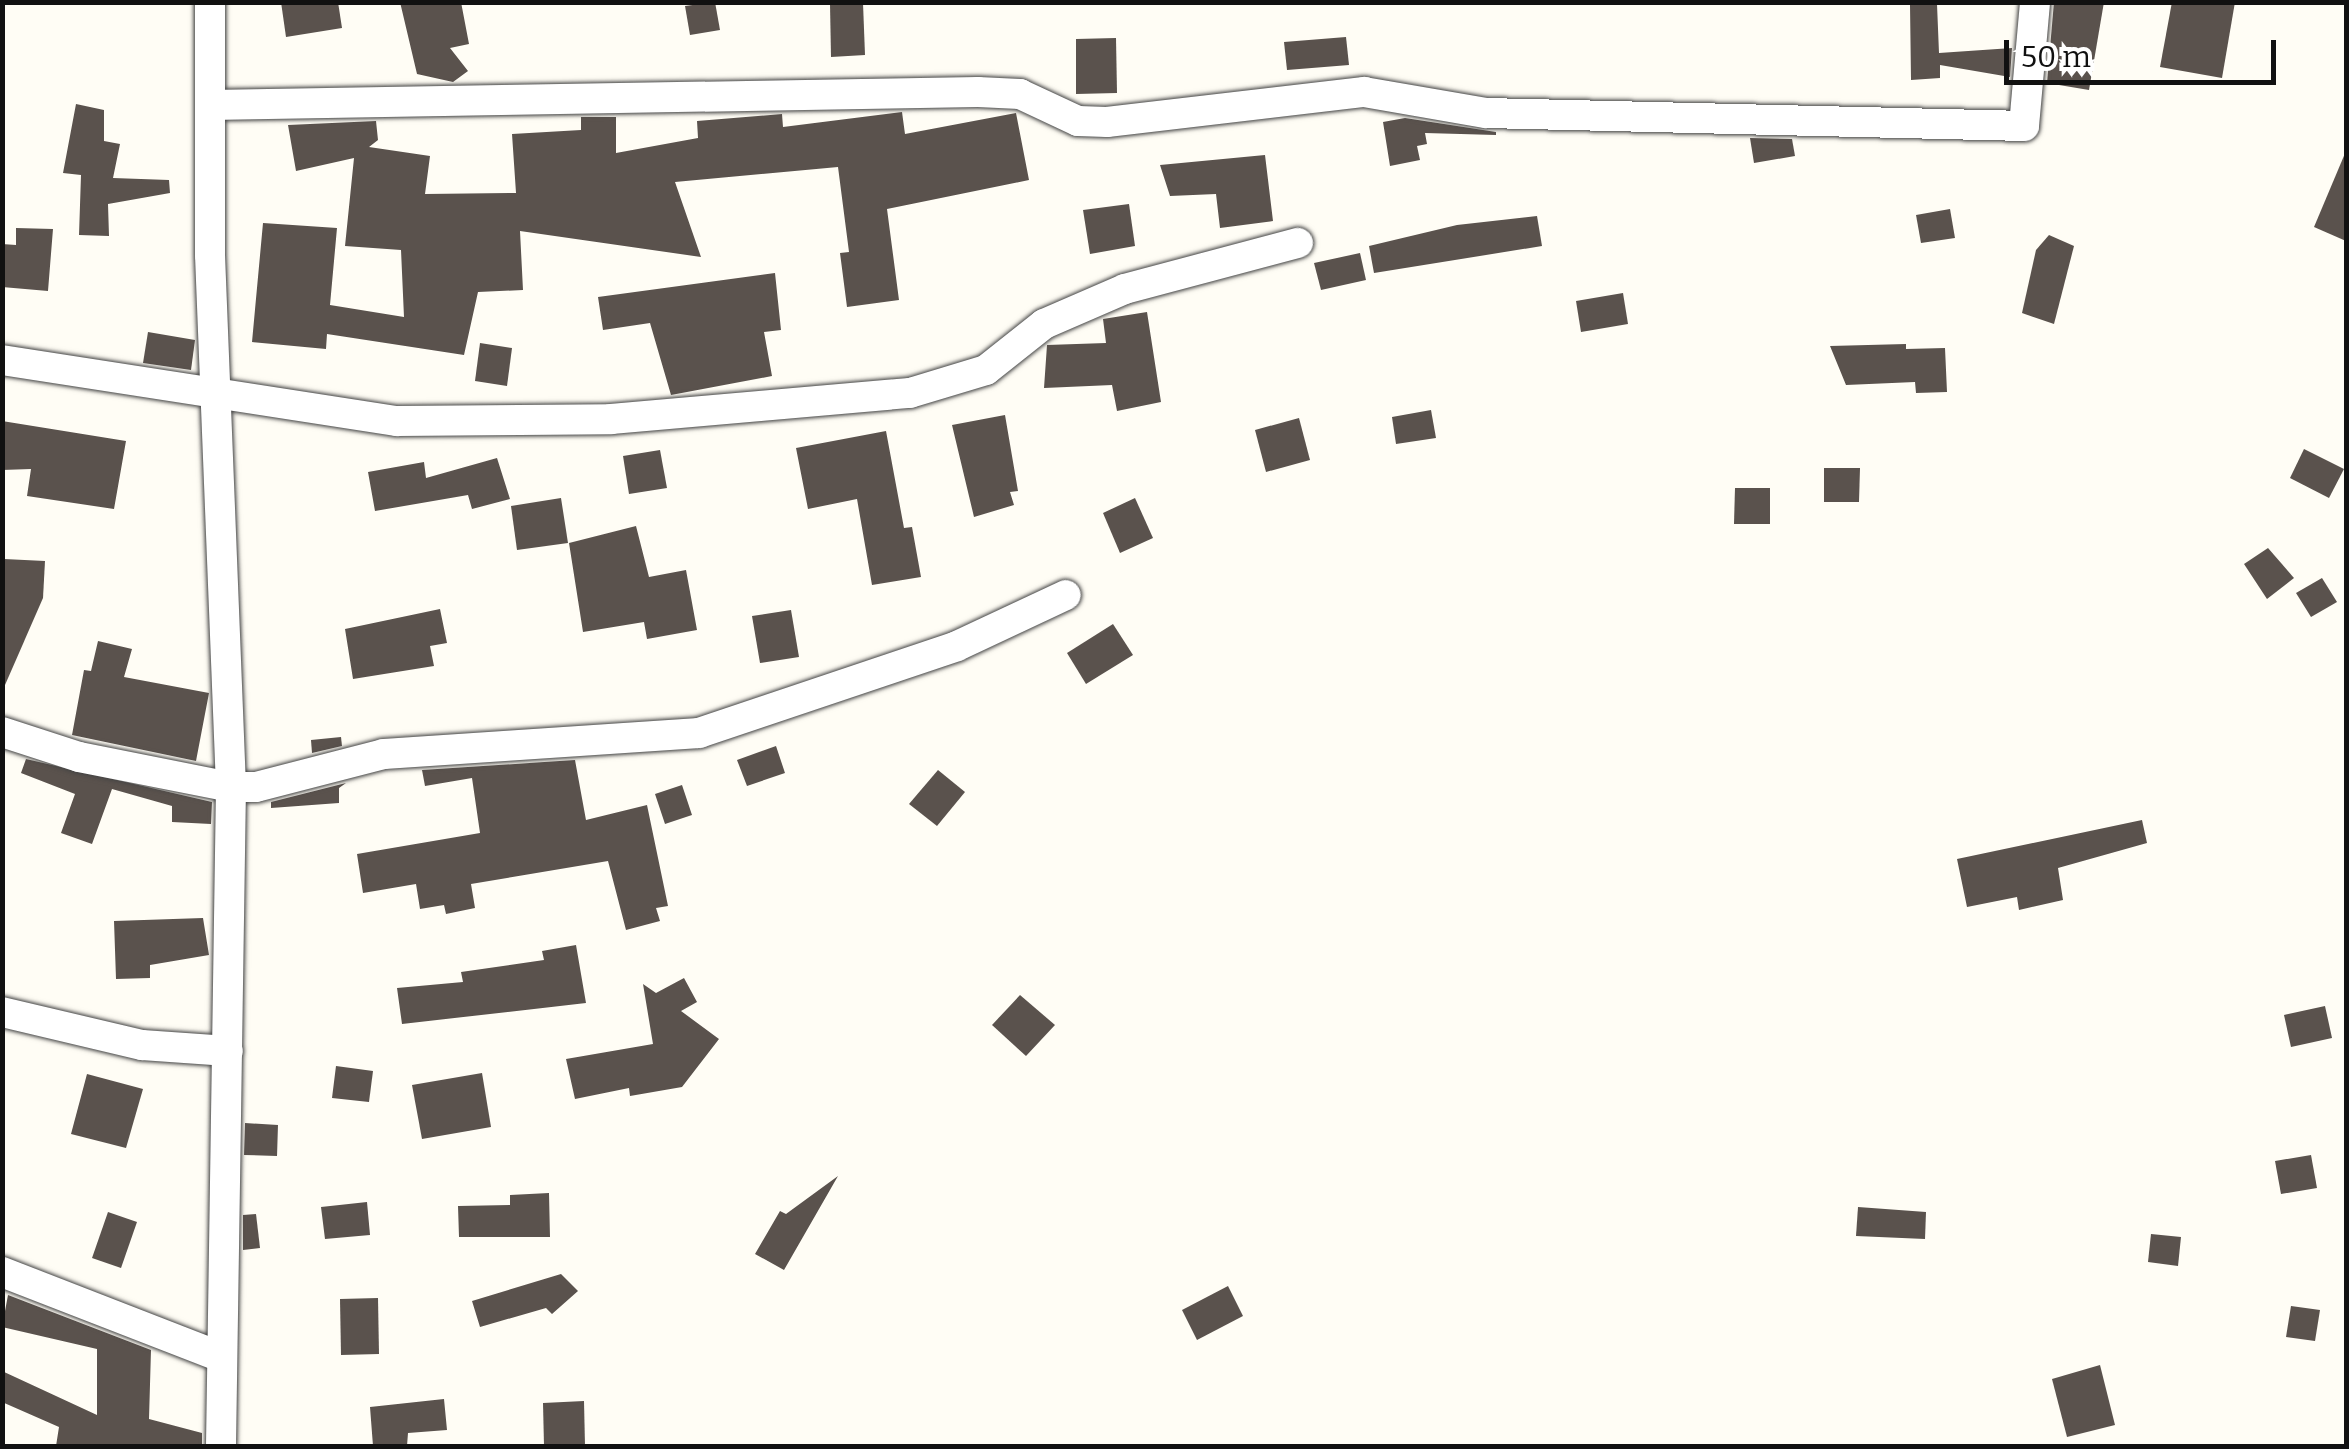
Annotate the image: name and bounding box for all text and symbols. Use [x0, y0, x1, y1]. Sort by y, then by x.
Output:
scale bar [2009, 20, 2282, 82]
text: 50 m [2021, 39, 2091, 75]

